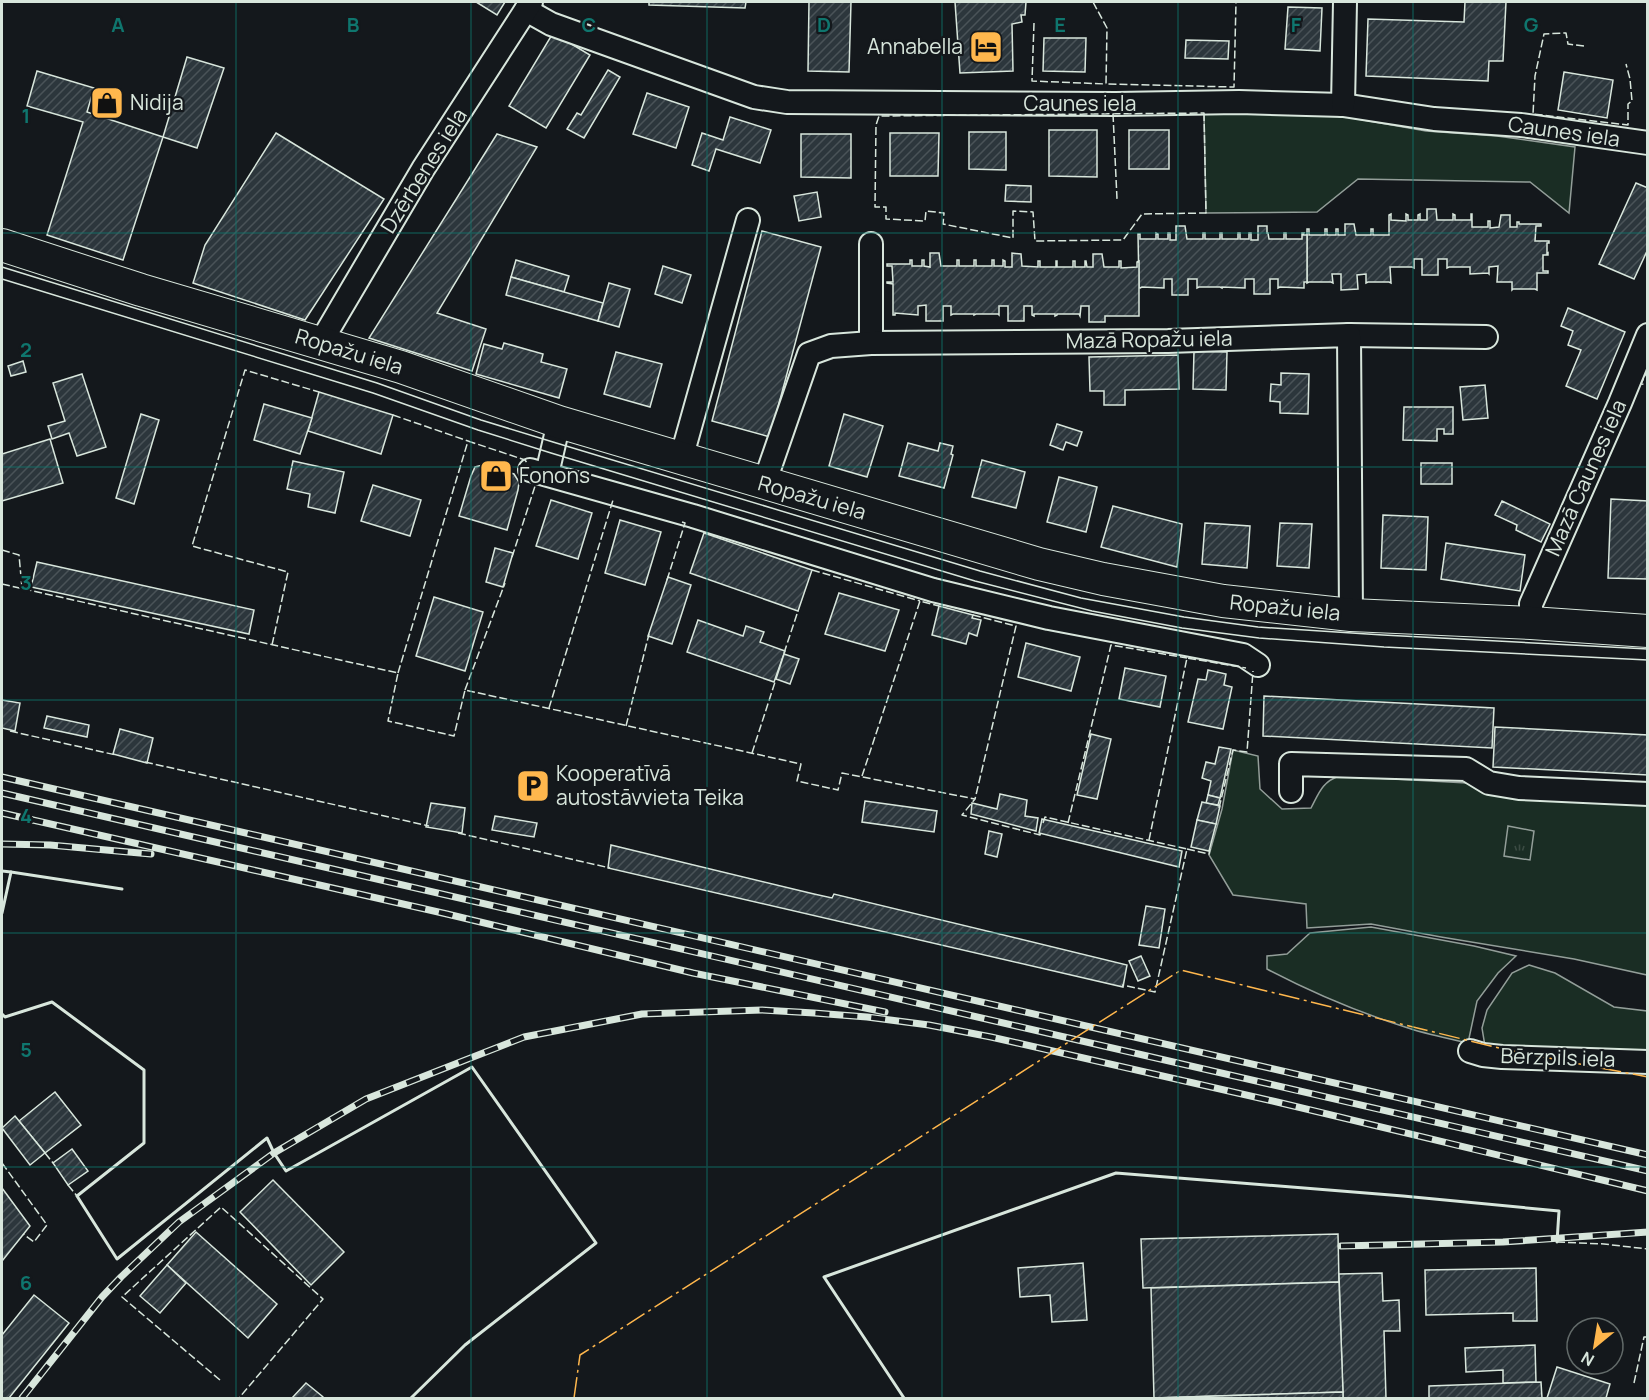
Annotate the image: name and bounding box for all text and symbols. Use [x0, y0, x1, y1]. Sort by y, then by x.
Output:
text: A [111, 11, 125, 38]
text: B [347, 11, 360, 38]
text: C [582, 11, 596, 38]
text: D [817, 11, 831, 38]
text: E [1054, 11, 1066, 38]
text: F [1291, 11, 1302, 38]
text: G [1524, 11, 1539, 38]
hotel icon: Annabella [968, 29, 1004, 65]
place label: Annabella [867, 32, 963, 60]
shop icon: Nidija [89, 85, 125, 121]
place label: Nidija [130, 88, 184, 116]
street label: Caunes iela [1024, 89, 1136, 117]
text: 1 [22, 102, 30, 129]
street label: Dzērbenes iela [374, 103, 473, 238]
street label: Caunes iela [1506, 109, 1622, 153]
street label: Ropažu iela [292, 321, 407, 381]
street label: Mazā Ropažu iela [1065, 324, 1233, 354]
text: 2 [20, 336, 32, 363]
street label: Mazā Caunes iela [1538, 395, 1632, 560]
shop icon: Fonons [478, 458, 514, 494]
place label: Fonons [519, 461, 590, 489]
street label: Ropažu iela [755, 468, 870, 526]
text: 3 [20, 569, 32, 596]
street label: Ropažu iela [1228, 587, 1342, 627]
place label: Kooperatīvā autostāvvieta Teika [556, 759, 744, 811]
parking icon: Kooperatīvā autostāvvieta Teika [515, 768, 551, 804]
text: 4 [20, 802, 32, 829]
text: 5 [20, 1036, 32, 1063]
street label: Bērzpils iela [1500, 1041, 1616, 1073]
text: 6 [20, 1269, 32, 1296]
north arrow [1565, 1316, 1625, 1376]
text: N [1577, 1347, 1598, 1371]

